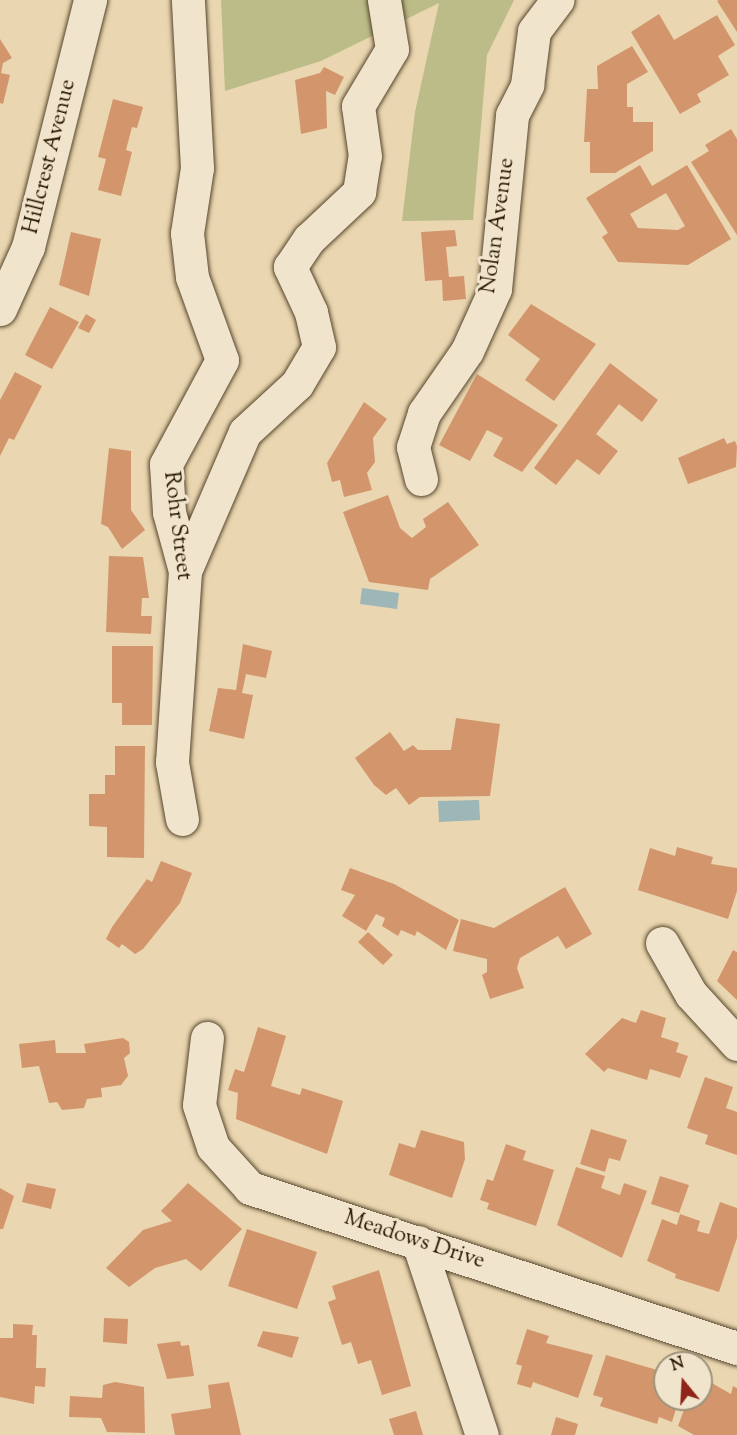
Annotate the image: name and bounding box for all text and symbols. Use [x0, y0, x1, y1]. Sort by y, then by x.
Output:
street label: Hillcrest Avenue [19, 77, 83, 237]
street label: Nolan Avenue [476, 157, 522, 295]
street label: Rohr Street [156, 470, 196, 582]
street label: Meadows Drive [340, 1206, 488, 1276]
north arrow [653, 1351, 713, 1411]
text: N [668, 1352, 688, 1378]

